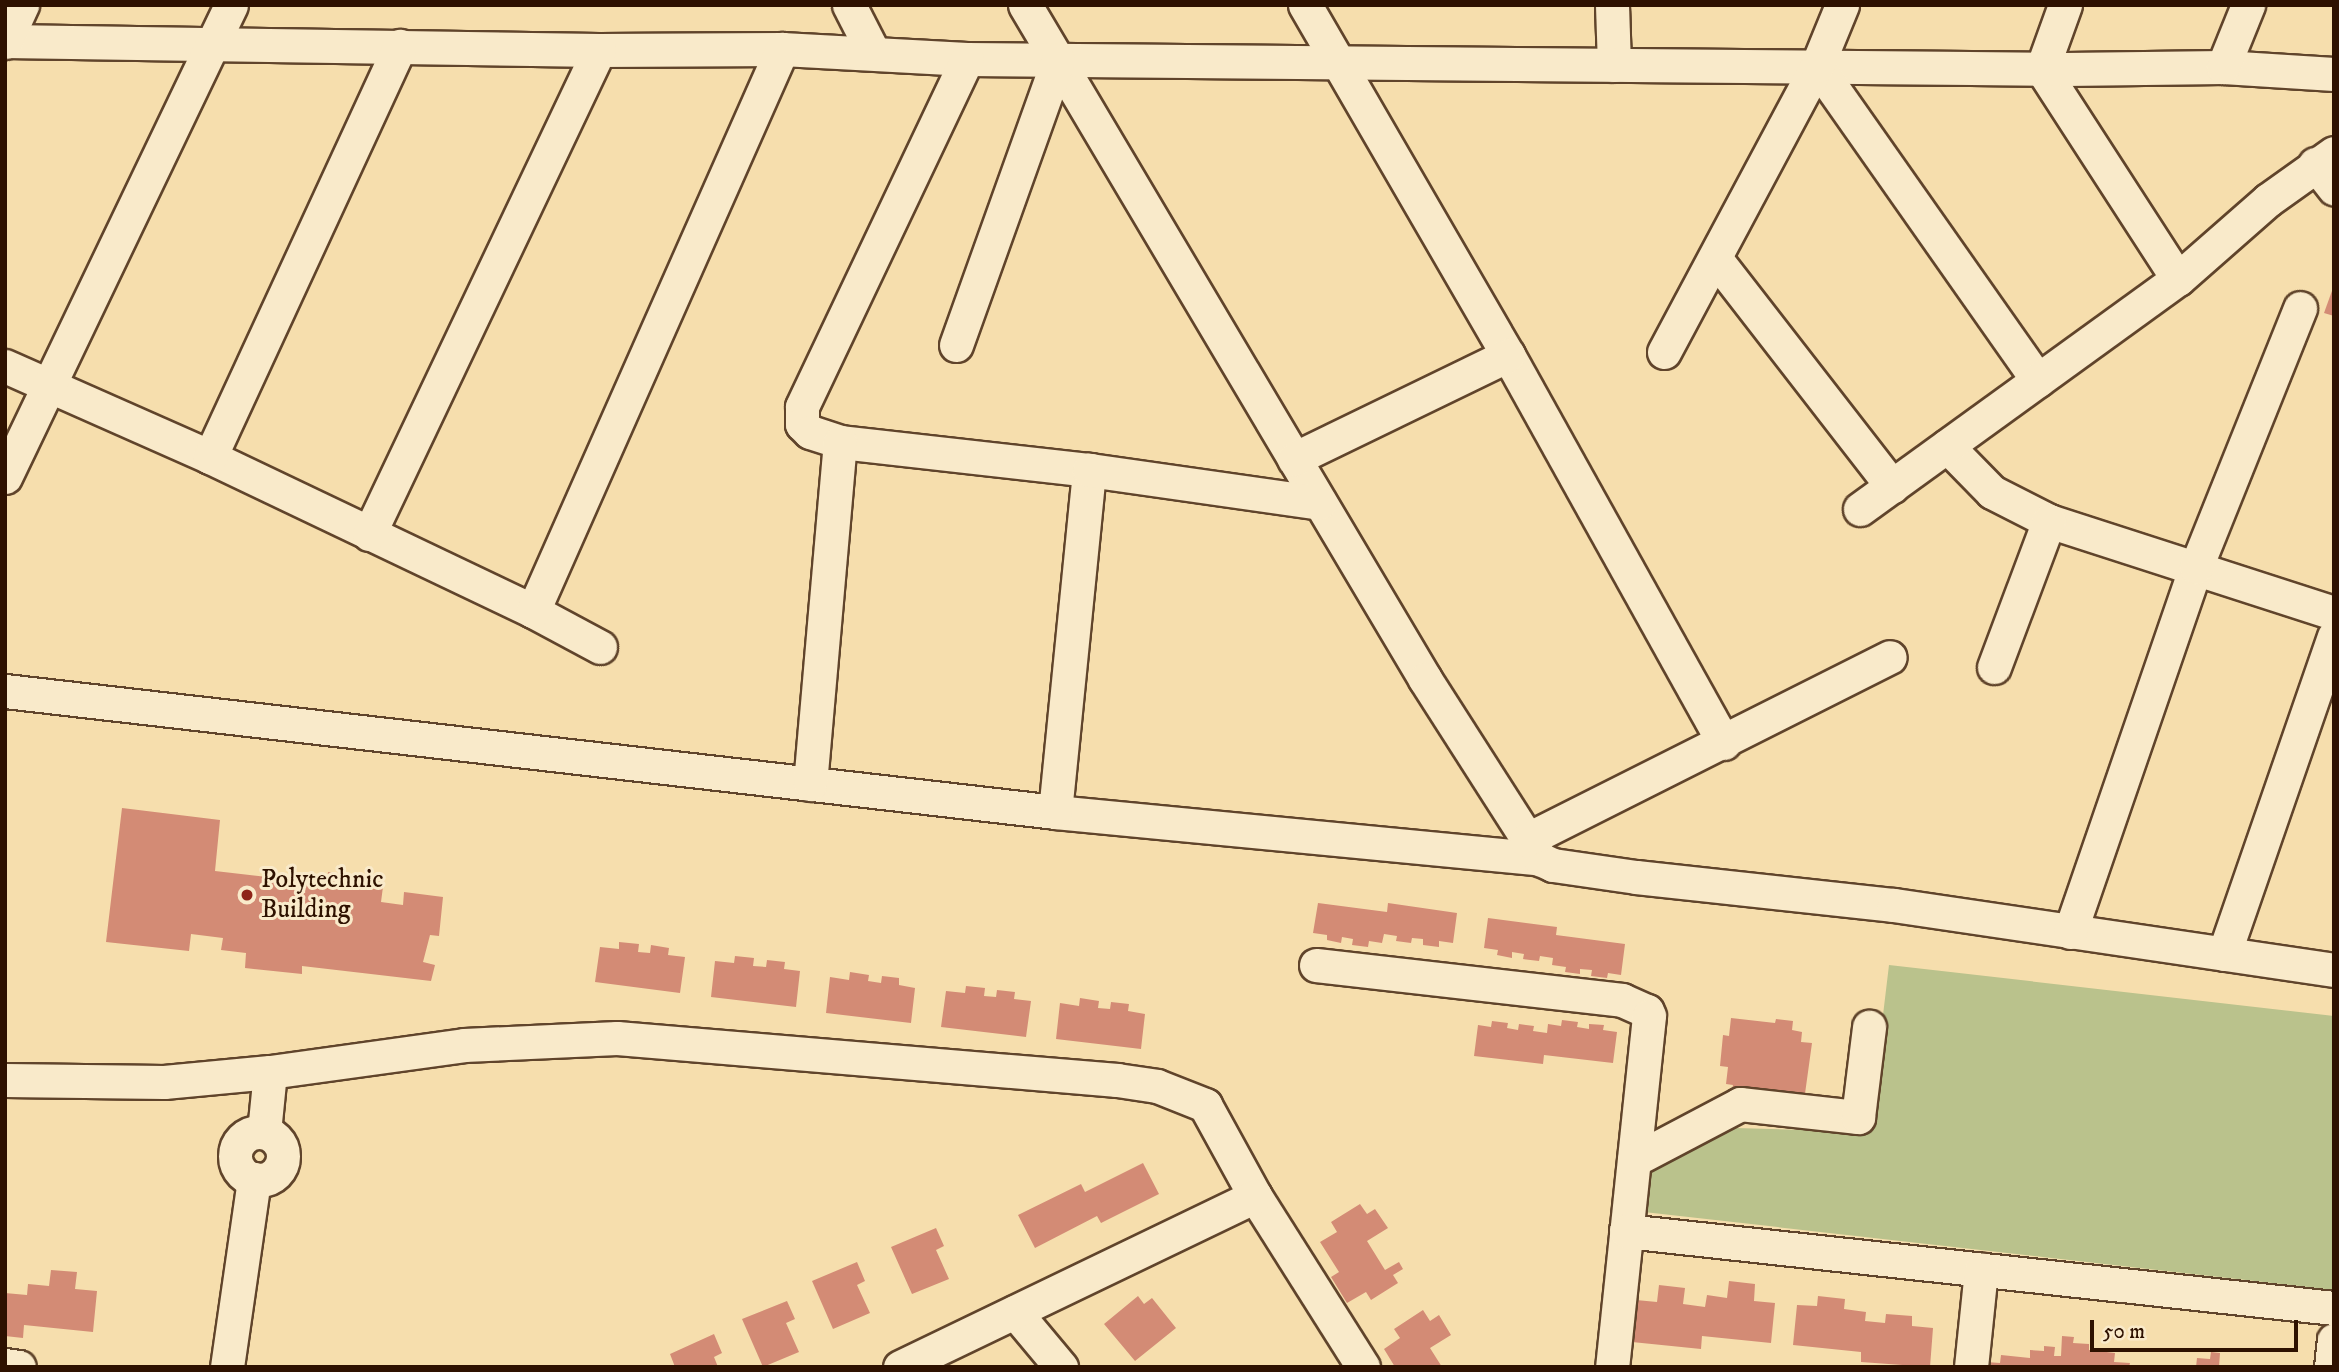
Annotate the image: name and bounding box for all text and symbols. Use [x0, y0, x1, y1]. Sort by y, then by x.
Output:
place label: Polytechnic Building [261, 864, 383, 926]
marker: Polytechnic Building [239, 887, 255, 903]
scale bar [2094, 1306, 2302, 1350]
text: 50 m [2103, 1319, 2145, 1345]

